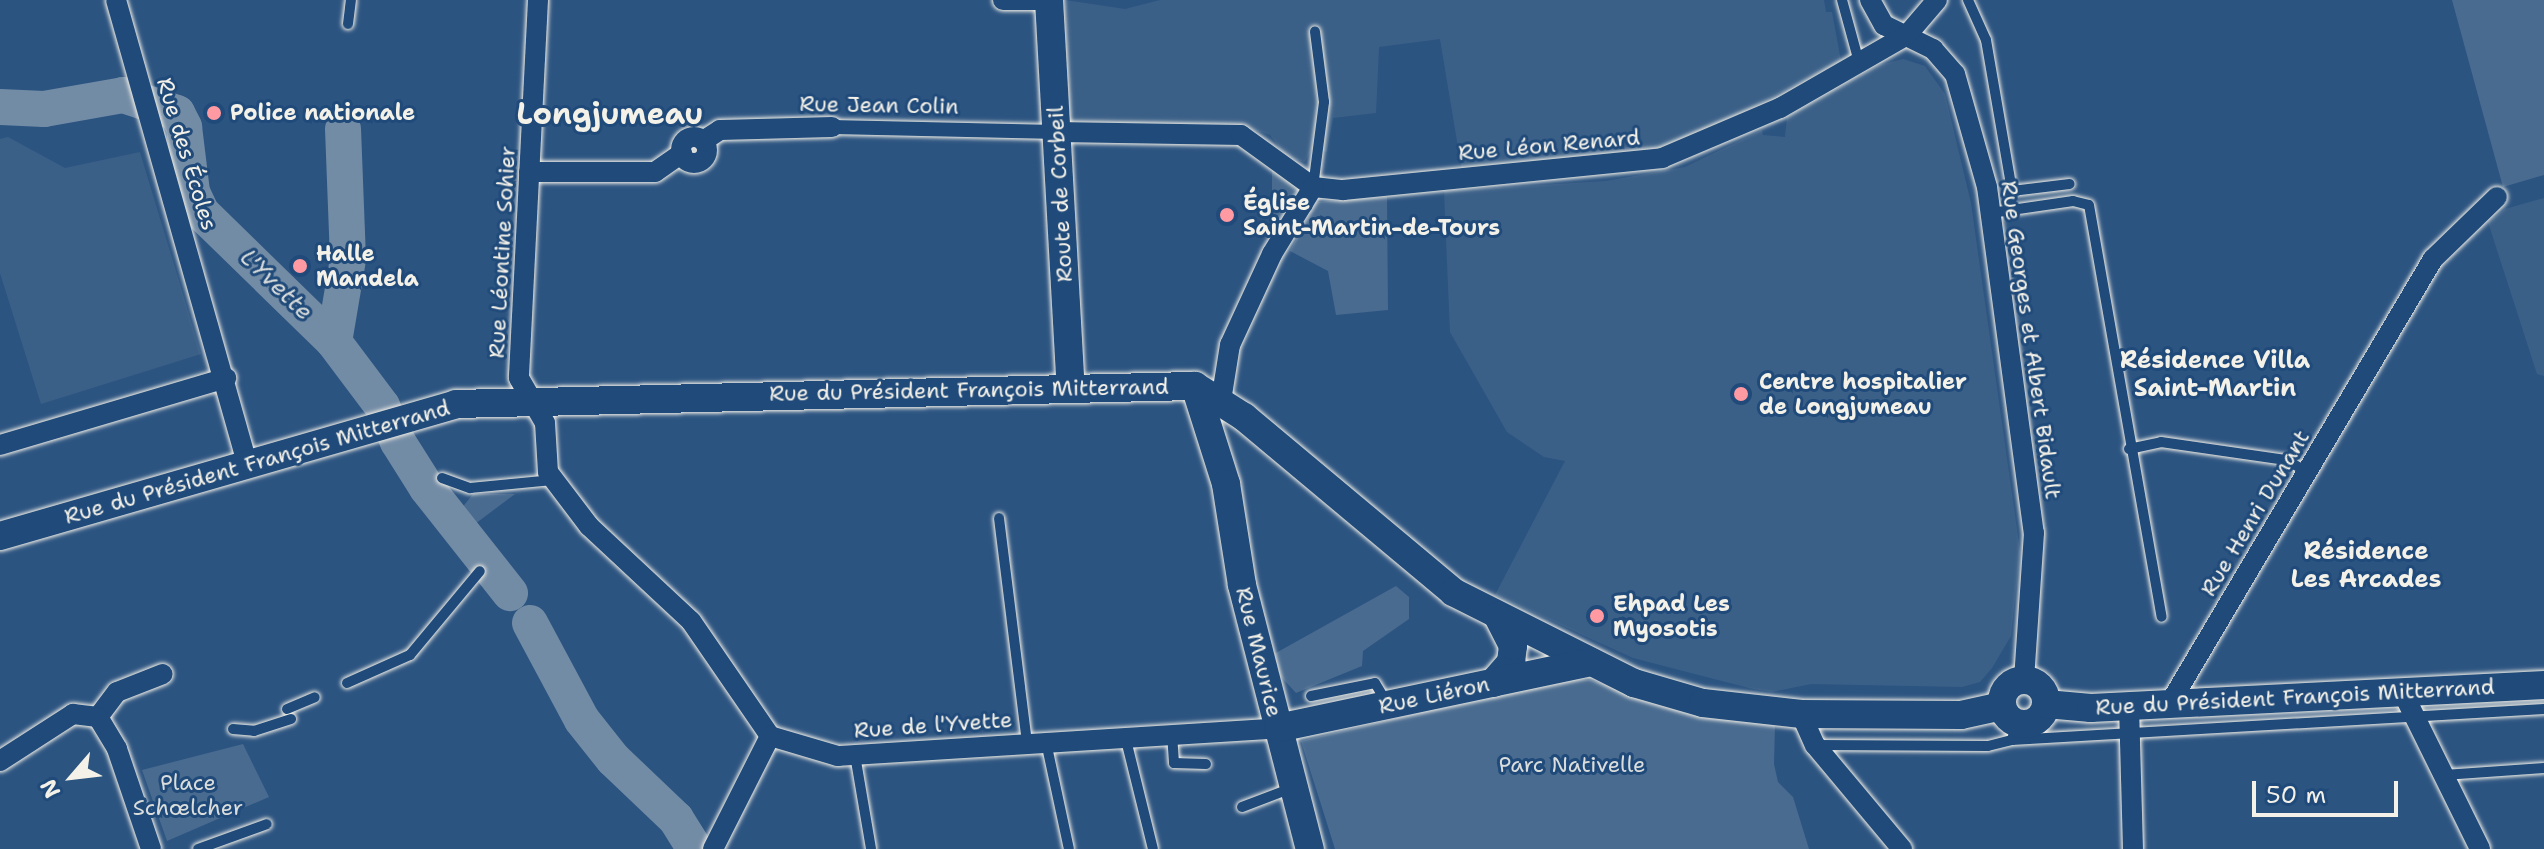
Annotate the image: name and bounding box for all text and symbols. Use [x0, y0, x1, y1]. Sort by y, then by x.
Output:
street label: Rue des Écoles [151, 75, 223, 233]
street label: Rue Jean Colin [799, 90, 959, 120]
district label: Longjumeau [517, 96, 703, 132]
place label: Police nationale [230, 100, 415, 126]
marker: Police nationale [205, 104, 223, 122]
street label: Route de Corbeil [1042, 105, 1078, 283]
street label: Rue Léon Renard [1457, 124, 1641, 166]
street label: Rue Léontine Sohier [483, 145, 521, 359]
street label: Rue Georges et Albert Bidault [1996, 179, 2066, 501]
place label: Église Saint-Martin-de-Tours [1243, 189, 1500, 240]
marker: Église Saint-Martin-de-Tours [1218, 206, 1236, 224]
place label: Halle Mandela [316, 240, 419, 292]
water label: L'Yvette [234, 243, 318, 327]
marker: Halle Mandela [291, 257, 309, 275]
district label: Résidence Villa Saint-Martin [2120, 347, 2310, 403]
place label: Centre hospitalier de Longjumeau [1759, 368, 1967, 420]
street label: Rue du Président François Mitterrand [769, 373, 1169, 407]
marker: Centre hospitalier de Longjumeau [1730, 383, 1752, 405]
street label: Rue du Président François Mitterrand [61, 394, 453, 530]
street label: Rue Henri Dunant [2195, 425, 2315, 601]
district label: Résidence Les Arcades [2291, 538, 2441, 594]
street label: Rue Maurice [1230, 584, 1288, 720]
place label: Ehpad Les Myosotis [1613, 590, 1730, 642]
marker: Ehpad Les Myosotis [1588, 607, 1606, 625]
street label: Rue Liéron [1376, 670, 1492, 720]
street label: Rue du Président François Mitterrand [2095, 673, 2495, 721]
street label: Rue de l'Yvette [853, 706, 1013, 744]
north arrow [32, 737, 112, 817]
park label: Parc Nativelle [1498, 752, 1646, 778]
scale bar [2256, 765, 2402, 815]
park label: Place Schœlcher [133, 769, 243, 820]
text: N [33, 774, 67, 803]
text: 50 m [2266, 779, 2326, 811]

